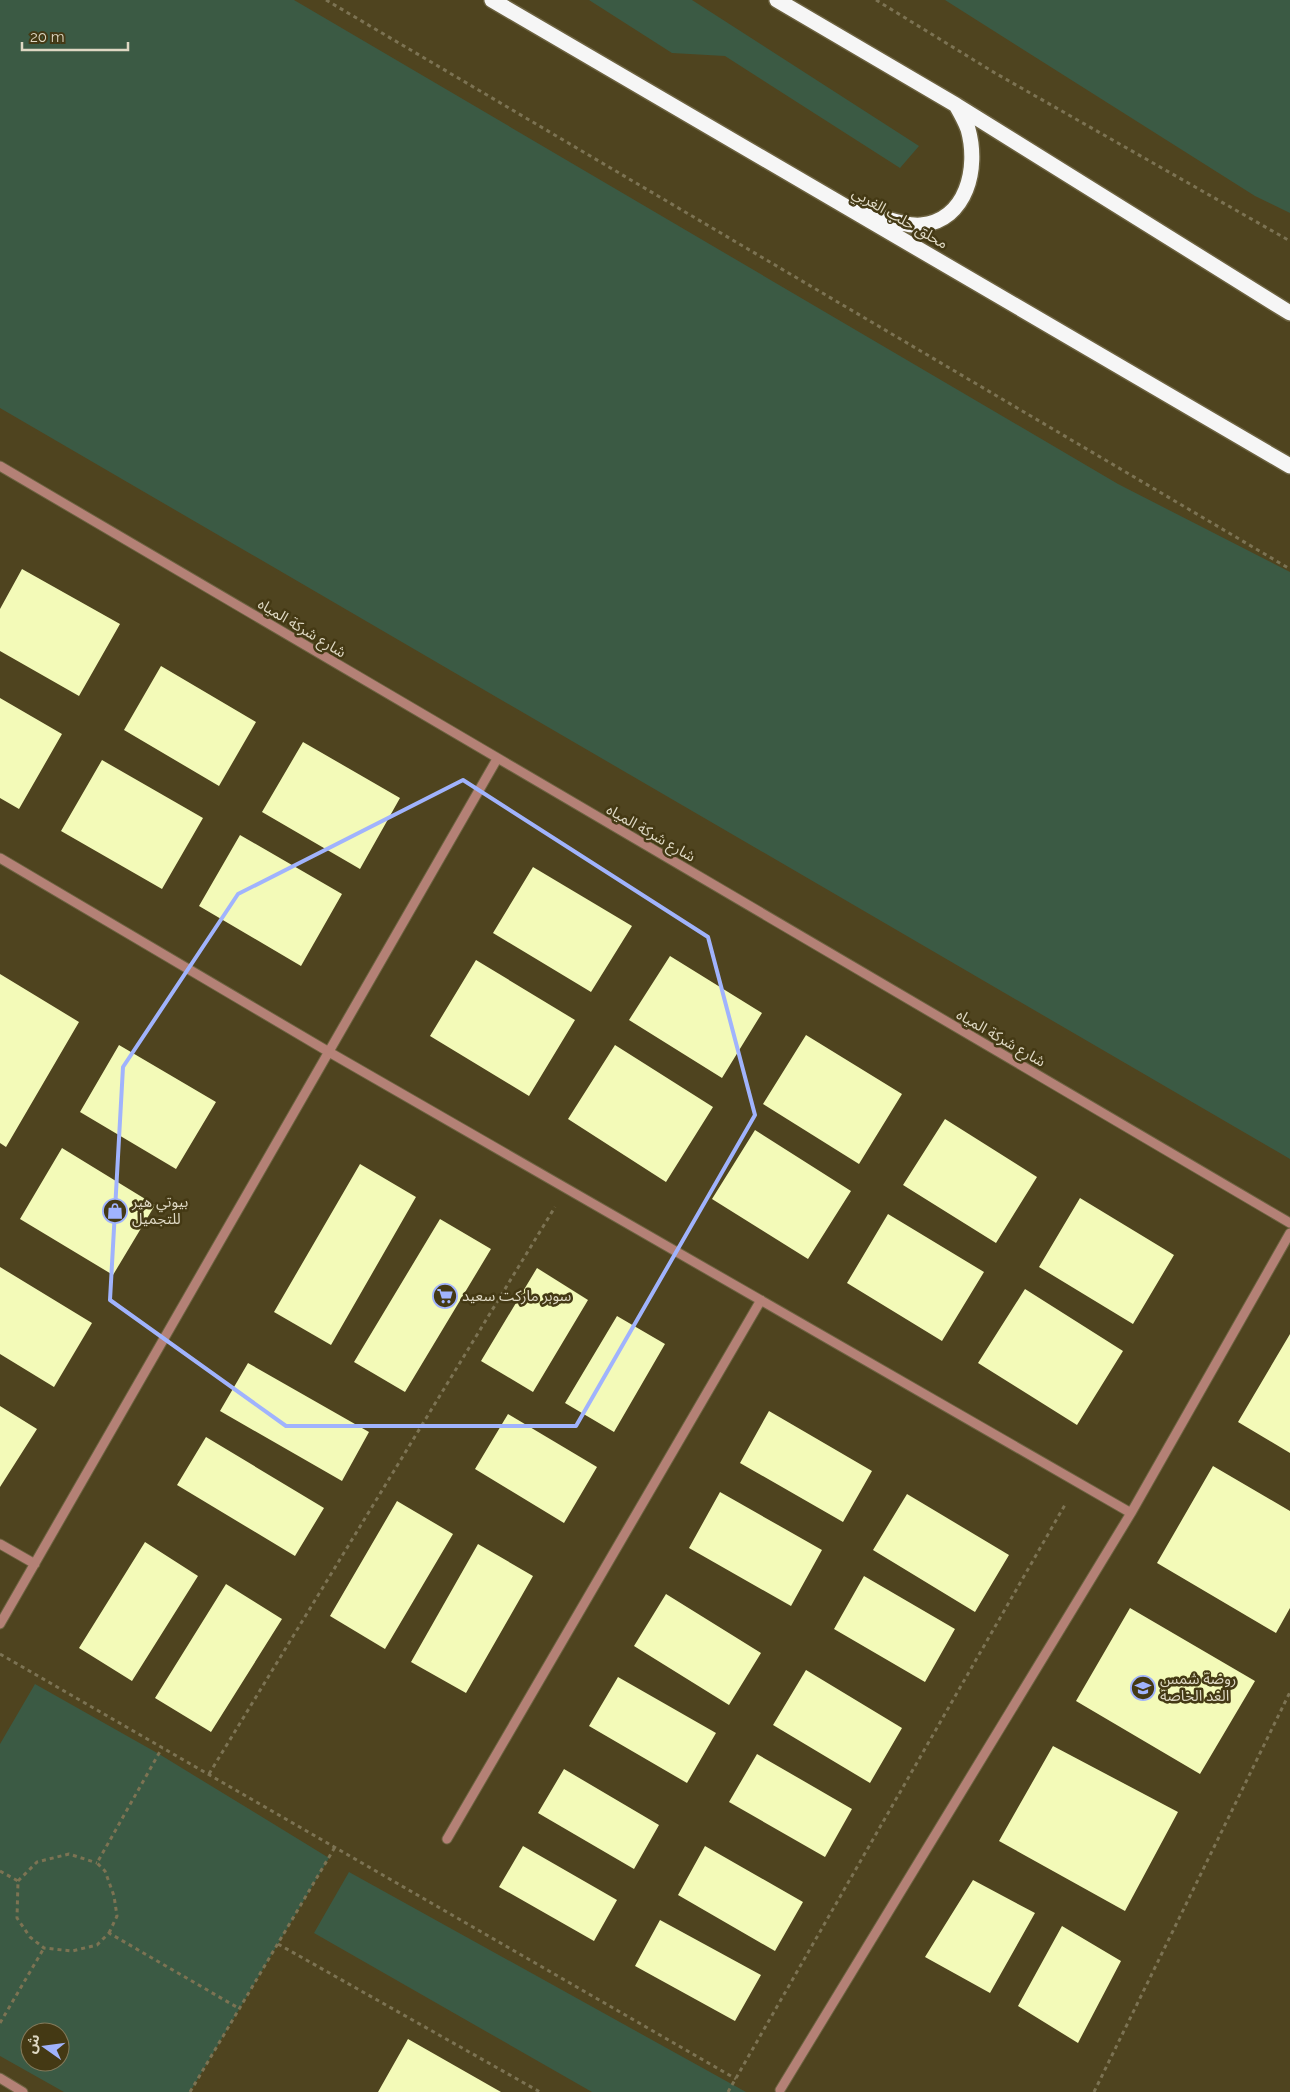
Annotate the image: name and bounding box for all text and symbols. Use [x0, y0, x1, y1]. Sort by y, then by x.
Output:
scale bar [22, 20, 129, 52]
text: 20 m [30, 28, 65, 46]
street label: محلق حلب الغربي [848, 183, 951, 255]
street label: شارع شركة المياه [253, 595, 350, 664]
street label: شارع شركة المياه [602, 800, 699, 868]
street label: شارع شركة المياه [952, 1005, 1049, 1073]
place label: بيوتي هير للتجميل [131, 1193, 188, 1228]
shop icon: بيوتي هير للتجميل [102, 1198, 128, 1224]
supermarket icon: سوبر ماركت سعيد [432, 1283, 458, 1309]
place label: سوبر ماركت سعيد [462, 1287, 572, 1305]
place label: روضة شمس الغد الخاصة [1160, 1670, 1236, 1705]
school or university icon: روضة شمس الغد الخاصة [1130, 1675, 1156, 1701]
north arrow [20, 2022, 70, 2072]
text: ش [22, 2033, 42, 2055]

